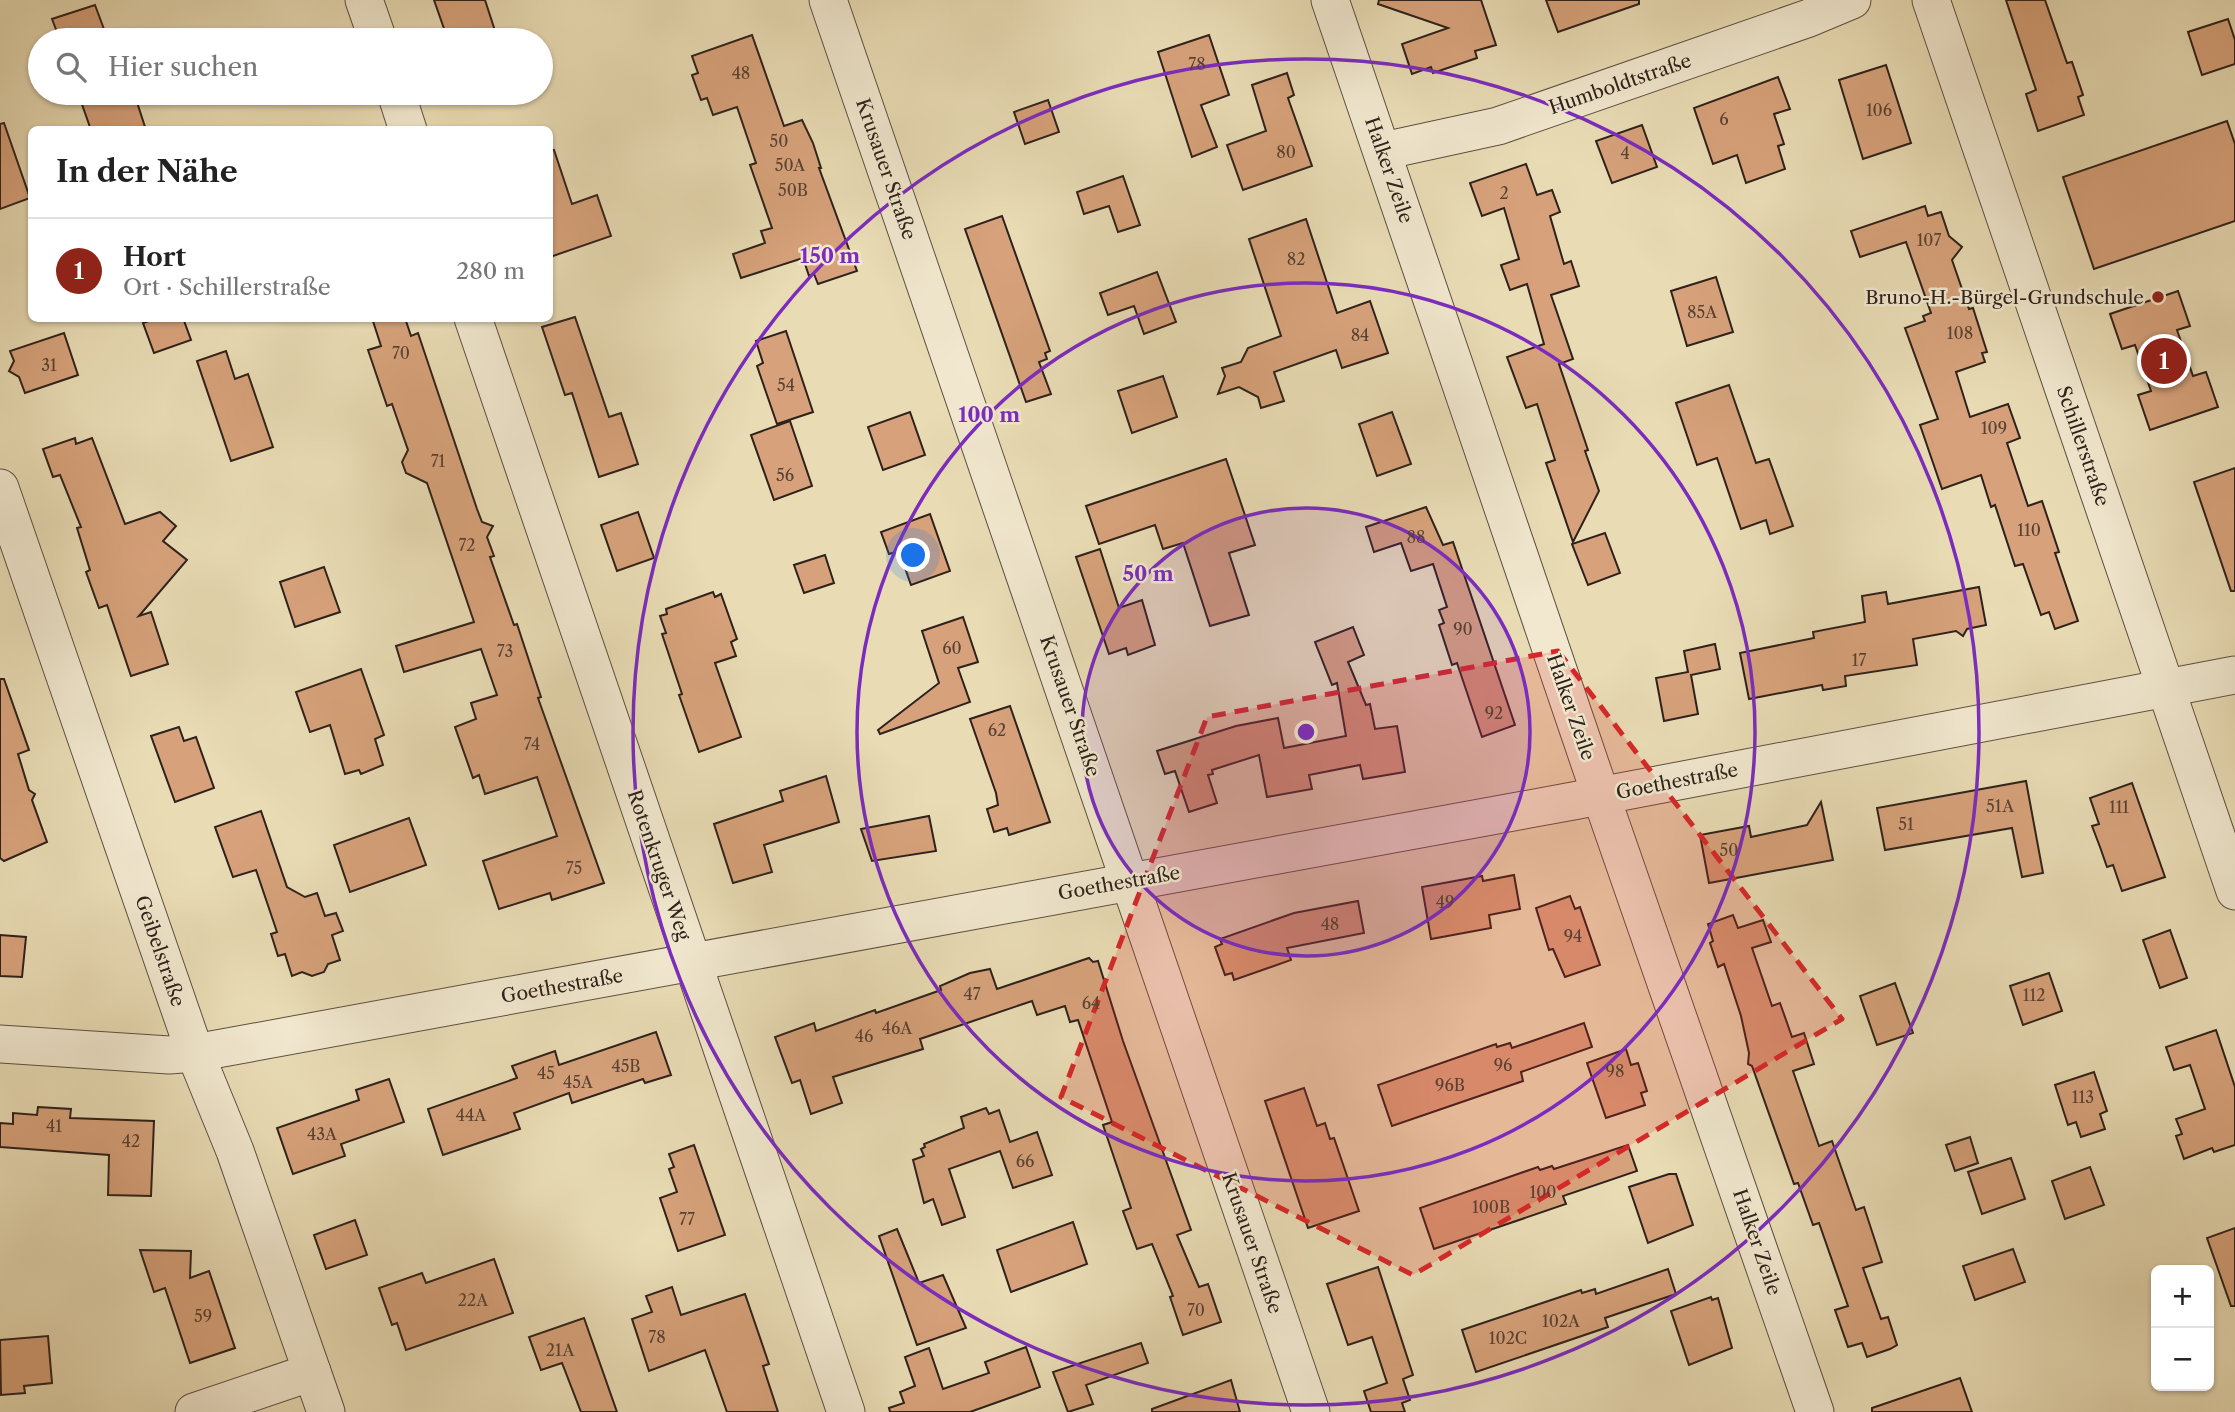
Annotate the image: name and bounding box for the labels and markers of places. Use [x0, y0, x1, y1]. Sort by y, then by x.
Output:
place label: Bruno-H.-Bürgel-Grundschule [1865, 286, 2144, 309]
marker: Bruno-H.-Bürgel-Grundschule [2150, 289, 2166, 305]
pin: 1 [2141, 335, 2187, 387]
centre of rings [1294, 720, 1318, 744]

